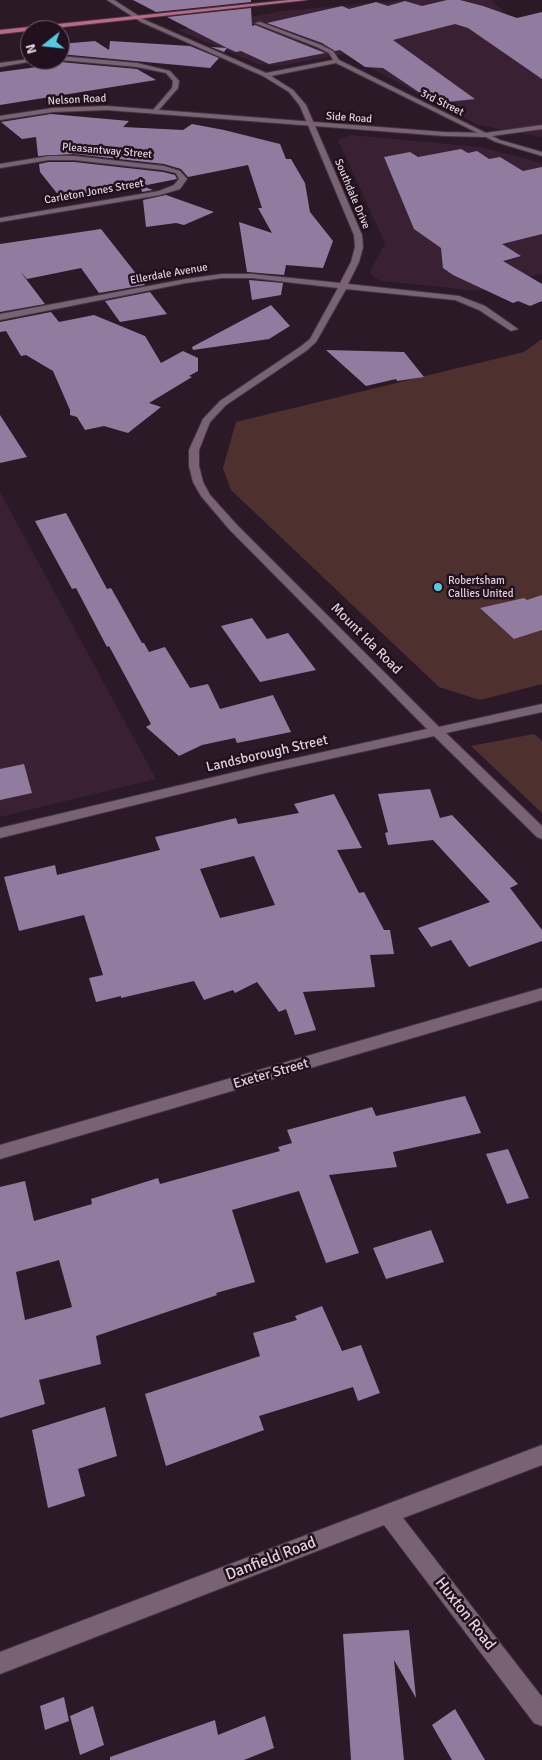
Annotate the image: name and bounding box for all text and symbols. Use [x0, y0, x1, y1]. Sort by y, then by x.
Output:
north arrow [20, 20, 70, 70]
text: N [22, 42, 41, 56]
street label: 3rd Street [418, 87, 466, 119]
street label: Nelson Road [47, 92, 107, 108]
street label: Side Road [325, 110, 373, 126]
street label: Pleasantway Street [61, 140, 153, 162]
street label: Southdale Drive [331, 157, 373, 231]
street label: Carleton Jones Street [43, 177, 145, 207]
street label: Ellerdale Avenue [129, 261, 209, 287]
place label: Robertsham Callies United [448, 574, 514, 600]
marker: Robertsham Callies United [432, 581, 444, 593]
street label: Mount Ida Road [327, 600, 405, 678]
street label: Landsborough Street [204, 732, 330, 776]
street label: Exeter Street [231, 1055, 311, 1093]
street label: Danfield Road [223, 1533, 319, 1585]
street label: Huxton Road [431, 1574, 499, 1654]

